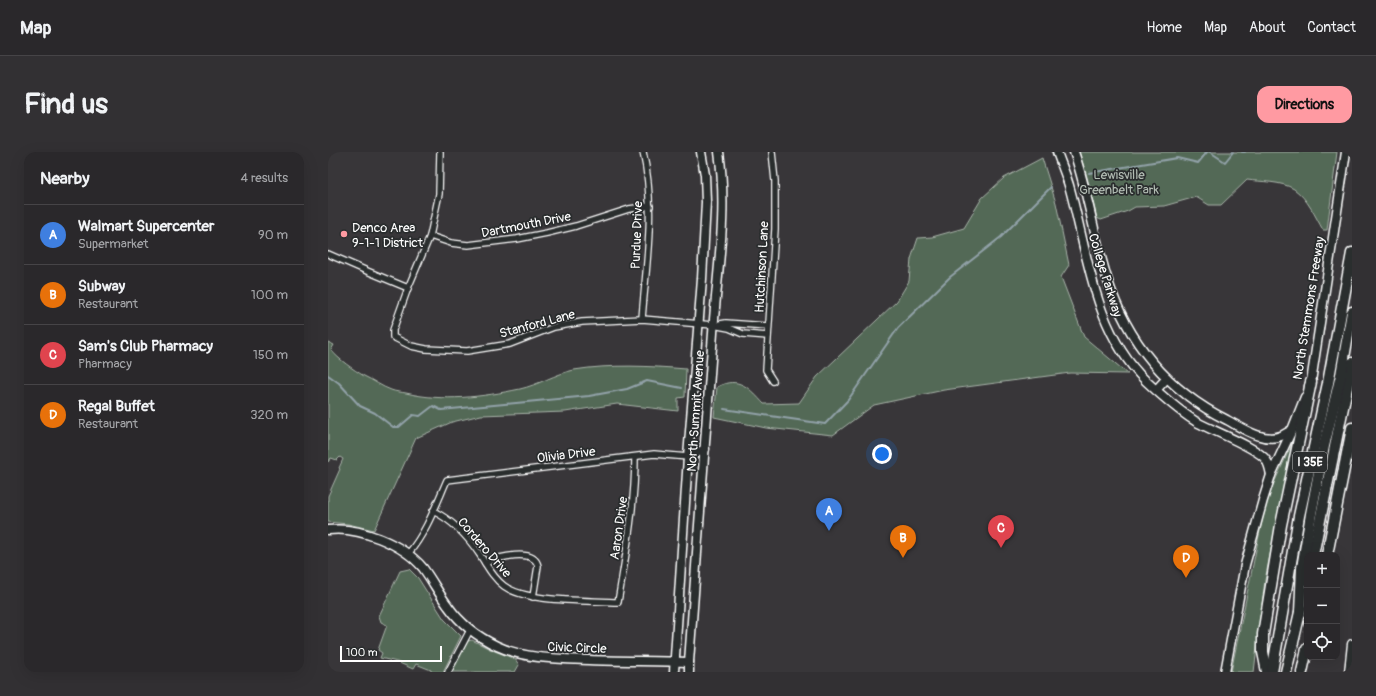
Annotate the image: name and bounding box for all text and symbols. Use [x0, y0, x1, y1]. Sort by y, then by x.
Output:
text: Map [20, 16, 51, 40]
text: Home [1147, 19, 1182, 36]
text: Map [1204, 19, 1227, 36]
text: About [1249, 19, 1285, 36]
text: Contact [1307, 19, 1356, 36]
button: Directions [1257, 86, 1352, 123]
text: Find us [24, 87, 108, 122]
park label: Lewisville Greenbelt Park [1079, 167, 1159, 198]
text: Nearby [40, 168, 89, 189]
text: 4 results [241, 170, 288, 186]
street label: Purdue Drive [628, 200, 646, 269]
street label: Dartmouth Drive [480, 208, 573, 242]
text: Walmart Supercenter [78, 217, 214, 236]
place label: Denco Area 9-1-1 District [352, 220, 424, 251]
street label: Hutchinson Lane [752, 220, 772, 313]
text: A [49, 227, 57, 243]
text: 90 m [258, 227, 288, 243]
marker: Denco Area 9-1-1 District [339, 229, 349, 239]
street label: College Parkway [1085, 232, 1125, 319]
street label: North Stemmons Freeway [1290, 235, 1328, 381]
text: Supermarket [78, 236, 149, 252]
text: Subway [78, 277, 125, 296]
text: B [49, 287, 57, 303]
text: 100 m [251, 287, 288, 303]
text: Restaurant [78, 296, 138, 312]
street label: Stanford Lane [498, 306, 577, 342]
text: Sam's Club Pharmacy [78, 337, 213, 356]
text: C [49, 347, 57, 363]
text: 150 m [253, 347, 288, 363]
street label: North Summit Avenue [684, 349, 708, 472]
text: Pharmacy [78, 356, 132, 372]
text: Regal Buffet [78, 397, 155, 416]
text: D [49, 407, 57, 423]
text: 320 m [250, 407, 288, 423]
text: Restaurant [78, 416, 138, 432]
street label: Olivia Drive [536, 443, 597, 467]
your location [872, 444, 892, 464]
road number: I 35E [1293, 452, 1327, 472]
street label: Aaron Drive [607, 495, 631, 561]
pin: A [816, 498, 842, 531]
street label: Cordero Drive [454, 514, 515, 581]
pin: C [988, 515, 1014, 548]
pin: B [890, 525, 916, 558]
pin: D [1173, 545, 1199, 578]
map controls [1304, 552, 1340, 660]
button: + [1304, 552, 1340, 588]
button: − [1304, 588, 1340, 624]
button: locate [1304, 624, 1340, 660]
street label: Civic Circle [547, 639, 608, 657]
scale bar [340, 644, 442, 663]
text: 100 m [346, 646, 377, 659]

